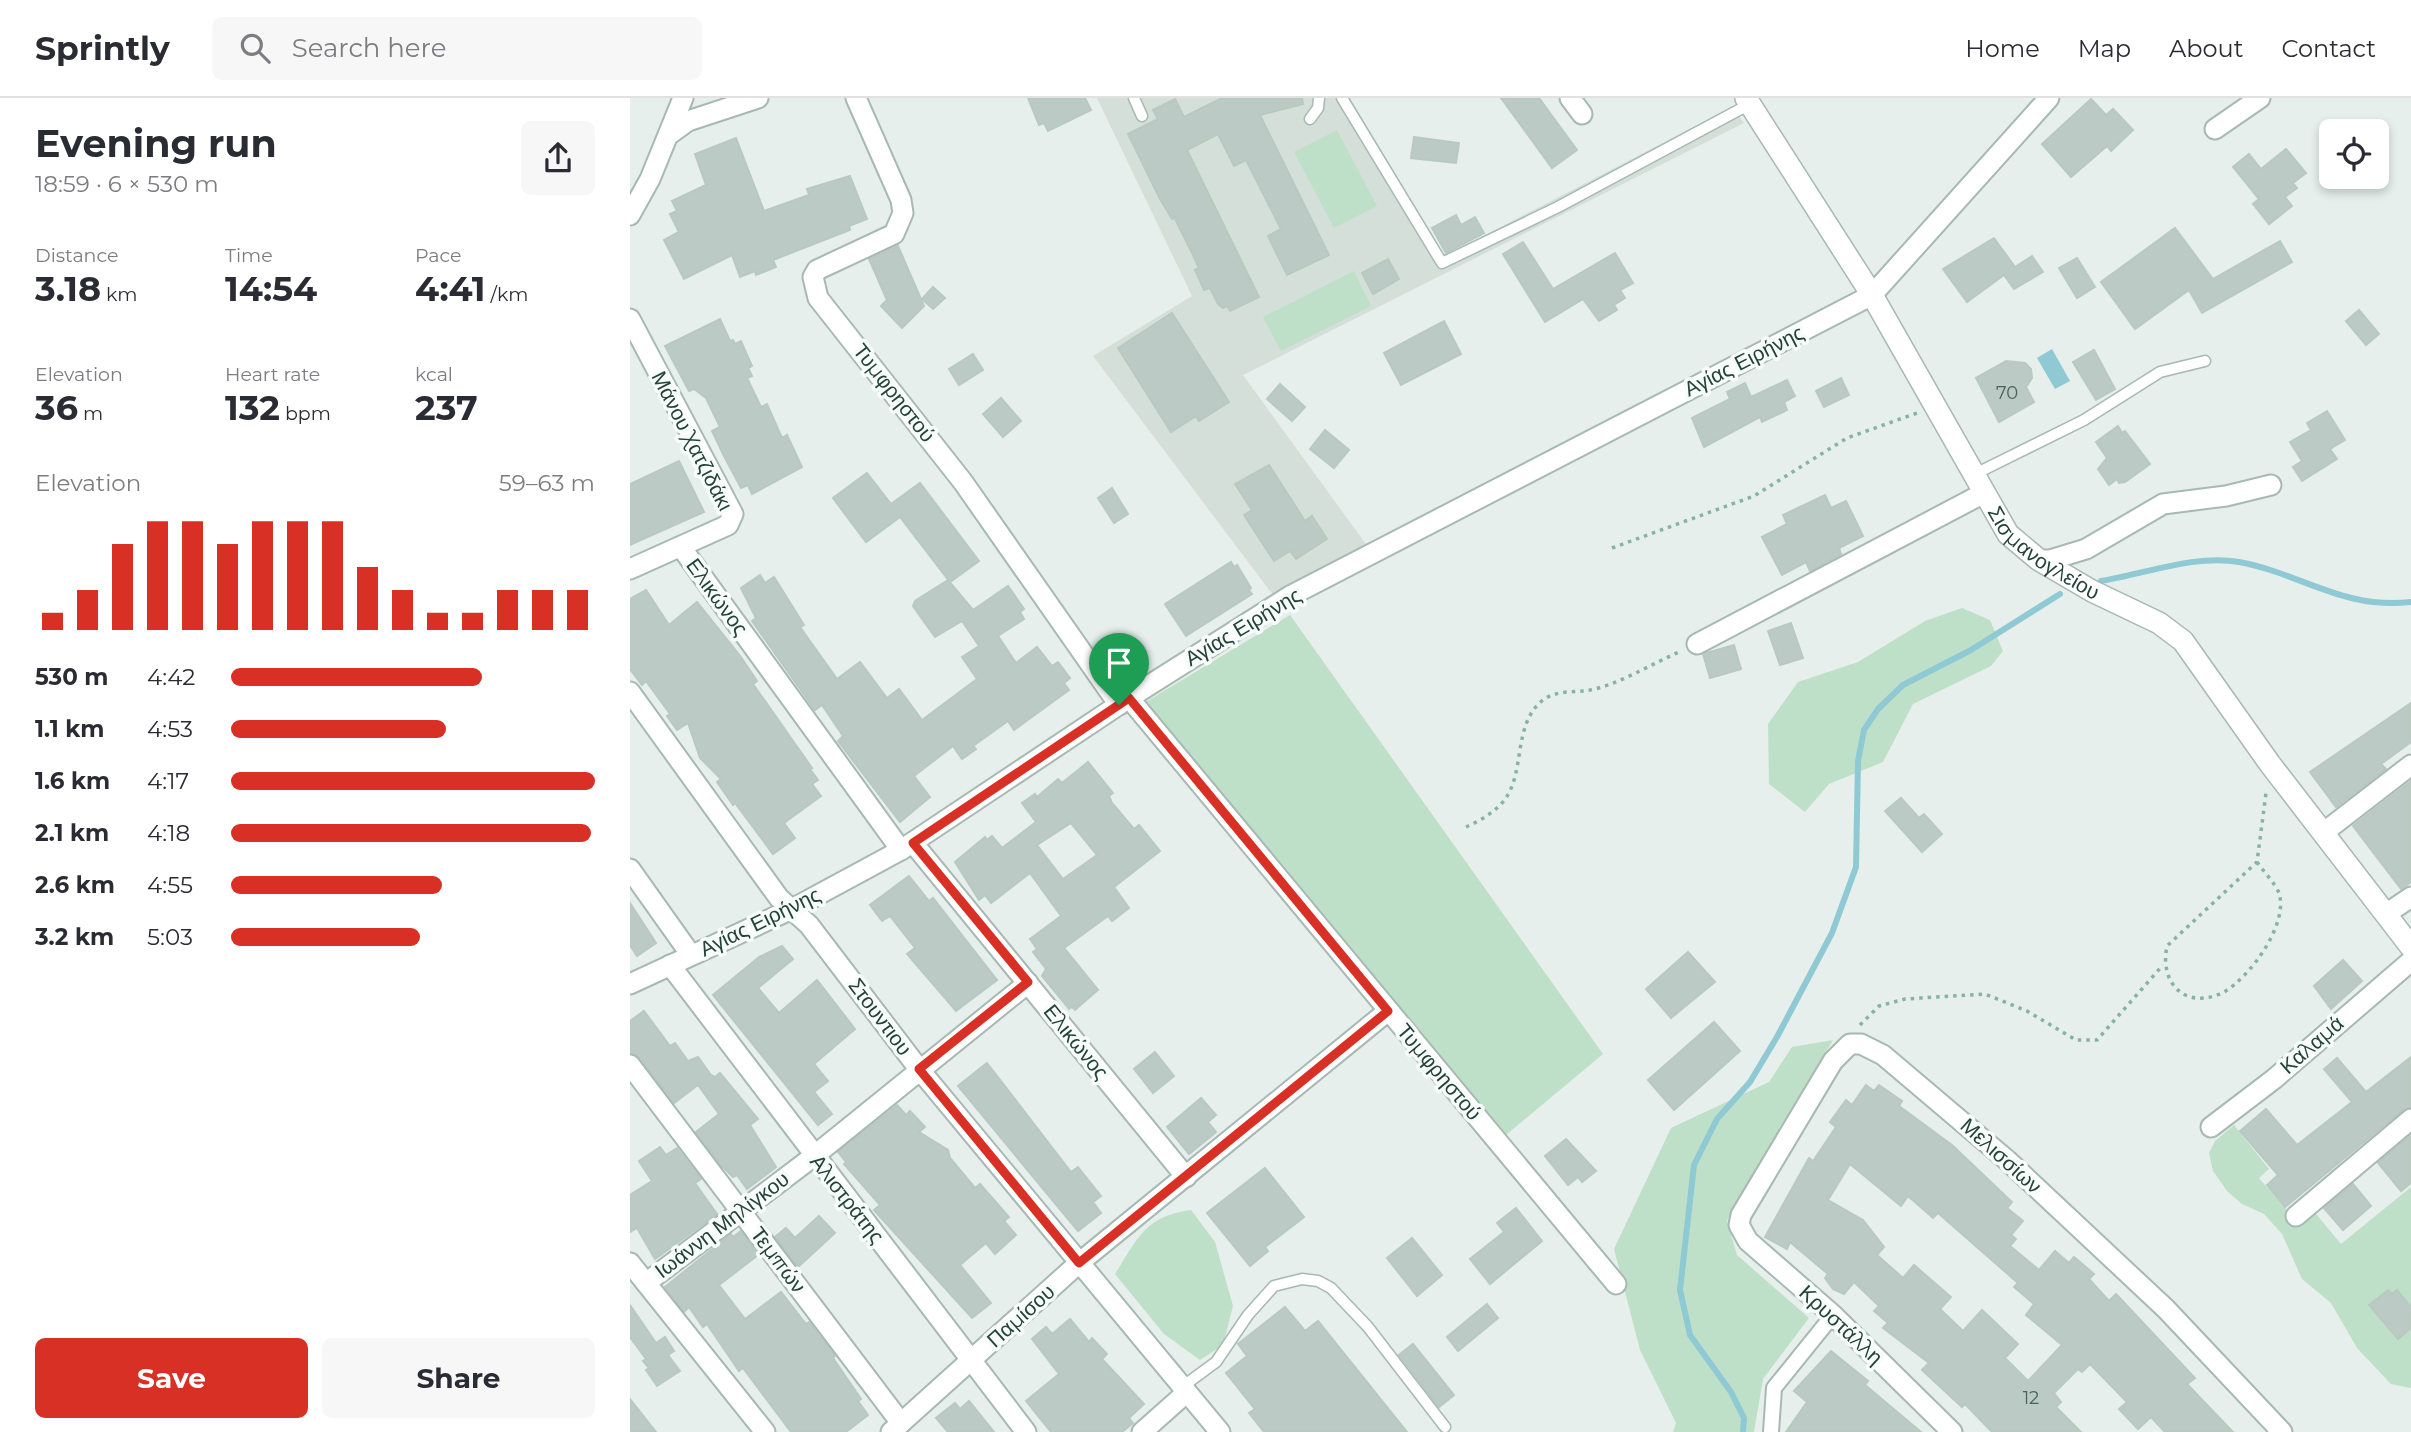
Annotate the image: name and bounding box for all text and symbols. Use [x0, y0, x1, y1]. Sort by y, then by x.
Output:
search box [212, 17, 702, 80]
text: Sprintly [35, 28, 170, 68]
icon: search [236, 29, 274, 67]
text: Search here [292, 32, 446, 64]
text: Home [1965, 34, 2040, 63]
text: Map [2078, 34, 2131, 63]
text: About [2169, 34, 2243, 63]
text: Contact [2281, 34, 2376, 63]
map controls [2319, 119, 2389, 189]
button: locate [2319, 119, 2389, 189]
text: Evening run [35, 120, 277, 167]
button: share [521, 121, 595, 195]
text: 18:59 · 6 × 530 m [35, 170, 219, 198]
text: Distance [35, 244, 118, 267]
text: Time [225, 244, 273, 267]
text: Pace [415, 244, 462, 267]
text: 3.18 [35, 267, 101, 310]
text: 14:54 [225, 267, 317, 310]
text: 4:41 [415, 267, 486, 310]
text: km [101, 283, 138, 306]
text: /km [486, 283, 528, 306]
street label: Αγίας Ειρήνης [1680, 320, 1808, 401]
street label: Τυμφρηστού [848, 338, 941, 447]
text: Elevation [35, 363, 123, 386]
text: Heart rate [225, 363, 320, 386]
text: kcal [415, 363, 453, 386]
street label: Μάνου Χατζιδάκι [647, 367, 739, 515]
house number: 70 [1996, 382, 2018, 404]
text: 36 [35, 386, 78, 429]
text: 132 [225, 386, 280, 429]
text: 237 [415, 386, 478, 429]
text: m [78, 402, 103, 425]
text: bpm [280, 402, 331, 425]
text: Elevation [35, 469, 141, 497]
text: 59–63 m [499, 469, 595, 497]
street label: Σισμανογλείου [1983, 502, 2103, 605]
street label: Ελικώνος [681, 553, 754, 640]
street label: Αγίας Ειρήνης [1180, 582, 1305, 671]
pin [1089, 633, 1149, 705]
icon: arrive [1100, 644, 1138, 682]
text: 530 m [35, 663, 108, 691]
text: 4:42 [147, 663, 195, 691]
text: 1.1 km [35, 715, 104, 743]
text: 4:53 [147, 715, 193, 743]
text: 1.6 km [35, 767, 110, 795]
text: 4:17 [147, 767, 189, 795]
text: 2.1 km [35, 819, 109, 847]
text: 4:18 [147, 819, 190, 847]
text: 2.6 km [35, 871, 115, 899]
text: 4:55 [147, 871, 193, 899]
street label: Αγίας Ειρήνης [695, 882, 824, 962]
text: 3.2 km [35, 923, 114, 951]
text: 5:03 [147, 923, 193, 951]
street label: Στουντιου [843, 973, 917, 1060]
street label: Ελικώνος [1039, 999, 1114, 1084]
street label: Καλαμά [2275, 1010, 2348, 1079]
street label: Τυμφρηστού [1392, 1018, 1487, 1125]
street label: Μελισσίων [1956, 1113, 2047, 1199]
street label: Αλιστράτης [805, 1149, 890, 1248]
street label: Ιωάννη Μηλίγκου [650, 1166, 794, 1283]
street label: Τεμπών [745, 1222, 811, 1298]
street label: Παμίσου [982, 1279, 1060, 1352]
street label: Κρυστάλλη [1794, 1280, 1888, 1370]
button: Save [35, 1338, 308, 1418]
button: Share [322, 1338, 595, 1418]
house number: 12 [2023, 1387, 2039, 1409]

